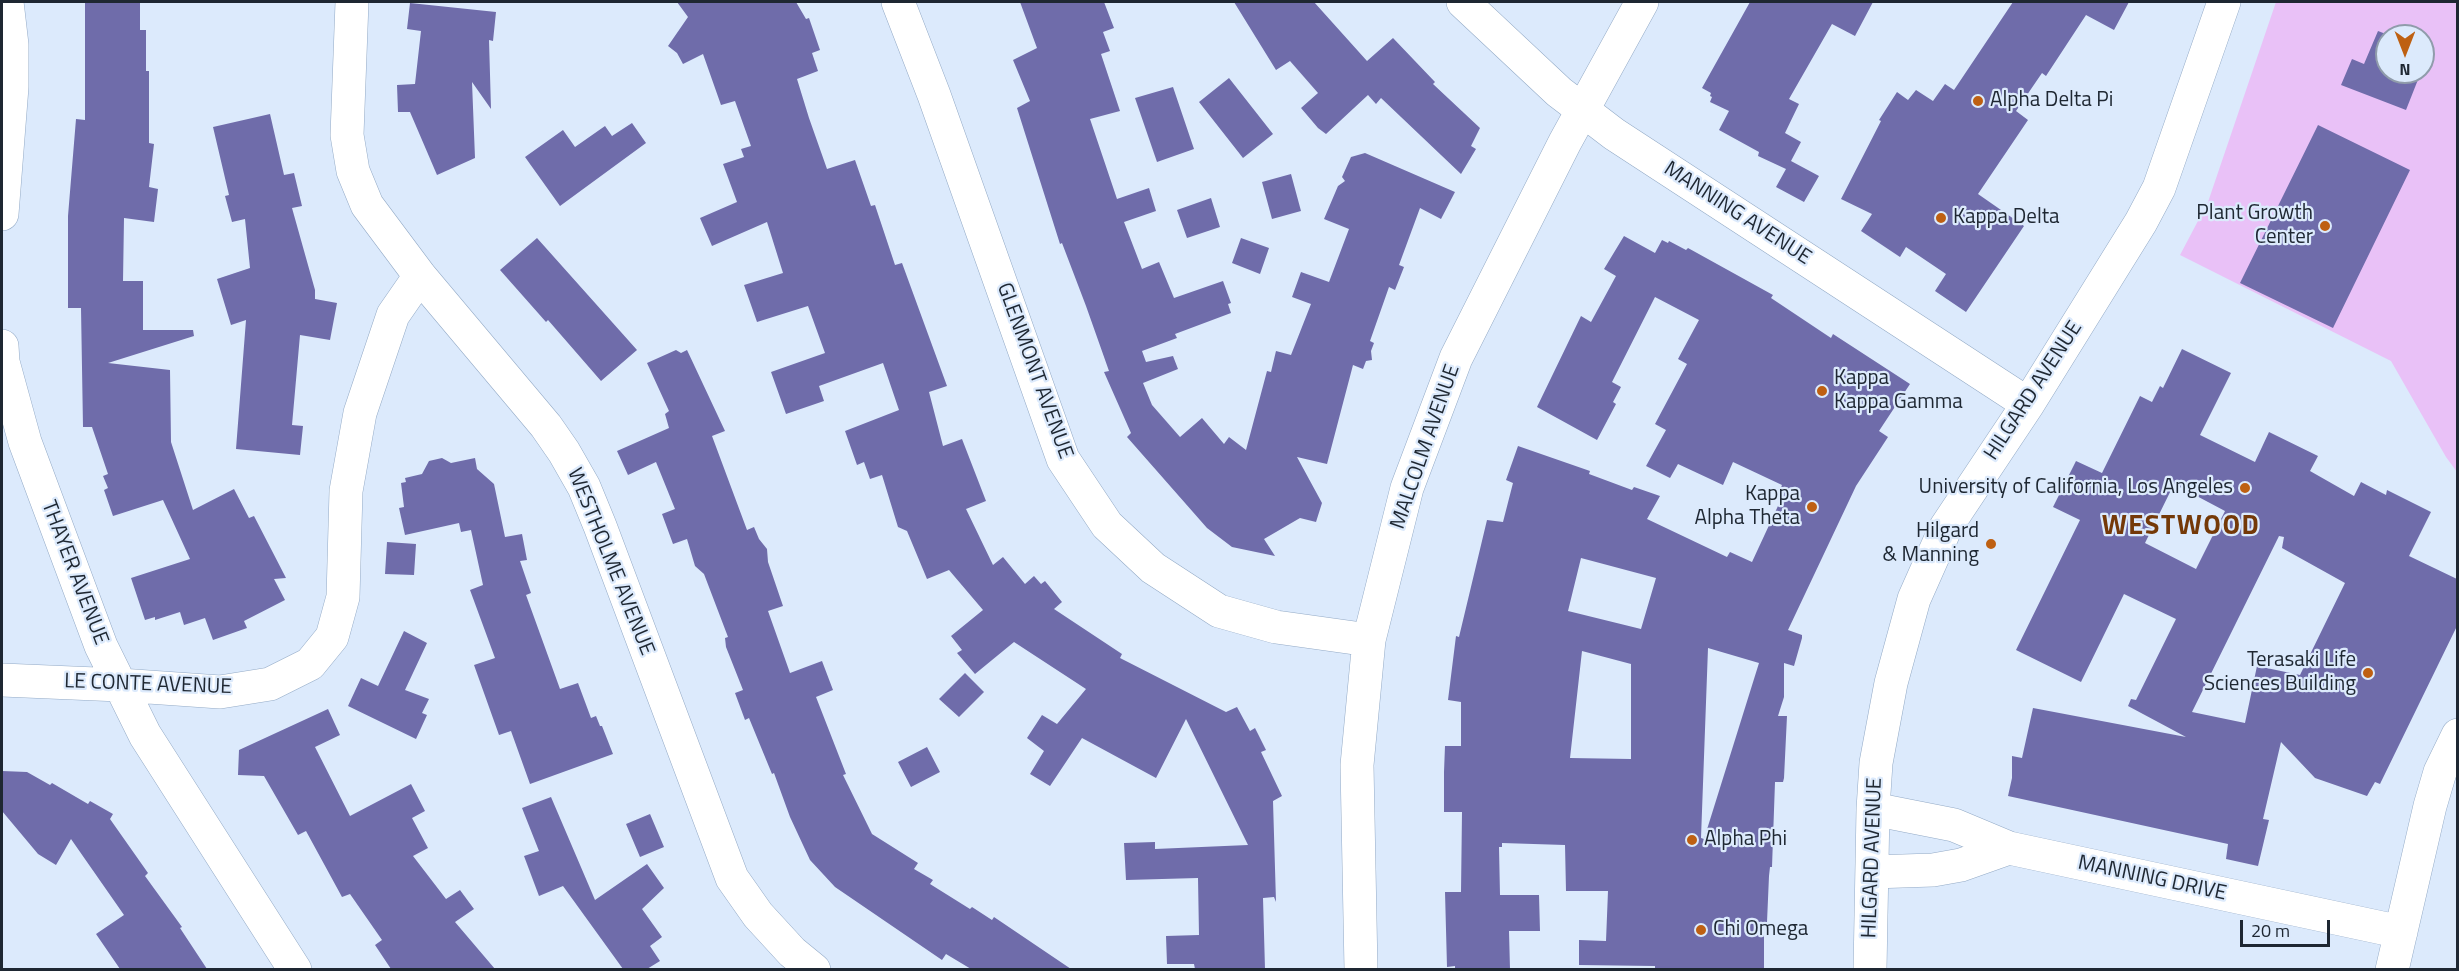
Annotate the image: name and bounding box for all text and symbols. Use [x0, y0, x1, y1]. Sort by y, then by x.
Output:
north arrow [2375, 24, 2435, 84]
text: N [2399, 58, 2411, 82]
place label: Alpha Delta Pi [1990, 88, 2113, 114]
marker: Alpha Delta Pi [1971, 94, 1985, 108]
street label: MANNING AVENUE [1659, 157, 1815, 271]
place label: Plant Growth Center [2196, 201, 2313, 251]
place label: Kappa Delta [1953, 205, 2060, 231]
marker: Kappa Delta [1934, 211, 1948, 225]
marker: Plant Growth Center [2318, 219, 2332, 233]
street label: GLENMONT AVENUE [990, 280, 1078, 462]
street label: HILGARD AVENUE [1980, 317, 2088, 465]
street label: MALCOLM AVENUE [1386, 361, 1466, 533]
place label: Kappa Kappa Gamma [1834, 366, 1963, 416]
marker: Kappa Kappa Gamma [1815, 384, 1829, 398]
street label: WESTHOLME AVENUE [561, 465, 659, 659]
place label: University of California, Los Angeles [1919, 475, 2233, 501]
marker: University of California, Los Angeles [2238, 481, 2252, 495]
place label: Kappa Alpha Theta [1694, 482, 1800, 532]
street label: THAYER AVENUE [35, 497, 113, 649]
marker: Kappa Alpha Theta [1805, 500, 1819, 514]
district label: WESTWOOD [2102, 511, 2260, 543]
place label: Hilgard & Manning [1883, 519, 1979, 569]
marker: Hilgard & Manning [1984, 537, 1998, 551]
place label: Terasaki Life Sciences Building [2204, 648, 2356, 698]
marker: Terasaki Life Sciences Building [2361, 666, 2375, 680]
street label: LE CONTE AVENUE [64, 669, 232, 701]
street label: HILGARD AVENUE [1858, 777, 1888, 939]
place label: Alpha Phi [1704, 827, 1787, 853]
marker: Alpha Phi [1685, 833, 1699, 847]
street label: MANNING DRIVE [2076, 851, 2228, 907]
scale bar [2243, 908, 2333, 946]
place label: Chi Omega [1713, 917, 1808, 943]
text: 20 m [2251, 917, 2290, 944]
marker: Chi Omega [1694, 923, 1708, 937]

